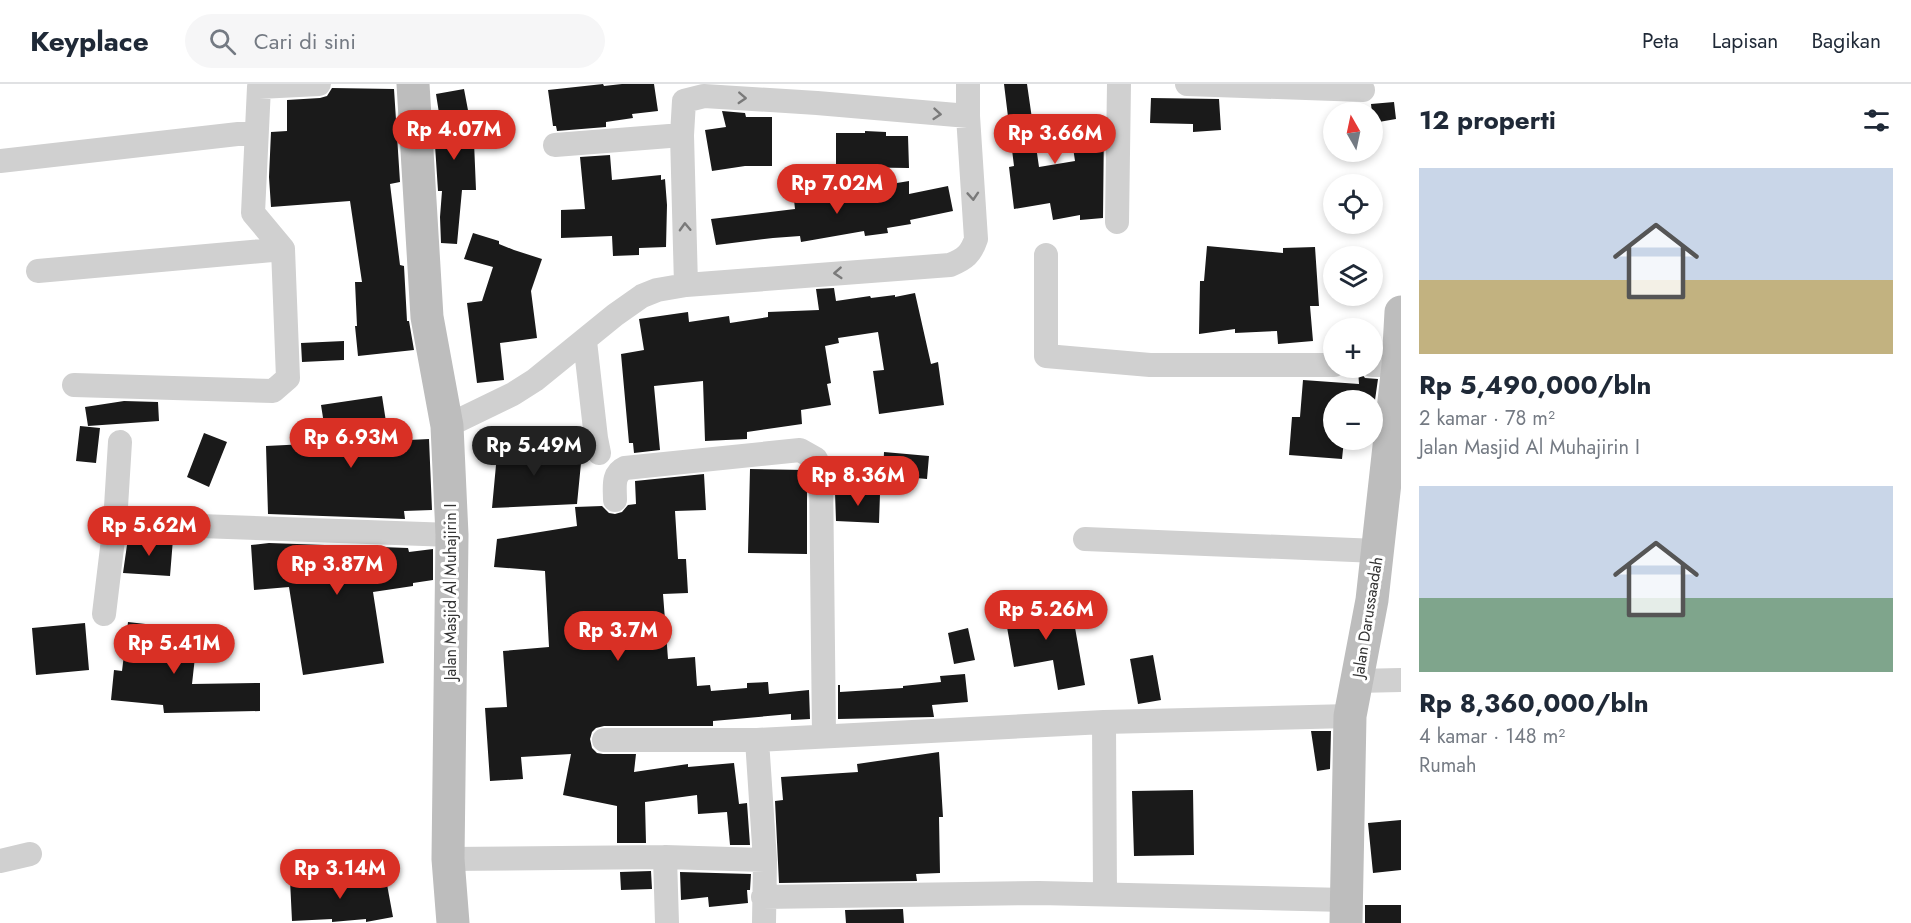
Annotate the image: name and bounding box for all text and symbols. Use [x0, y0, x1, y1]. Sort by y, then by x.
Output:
search box [185, 14, 605, 68]
text: Keyplace [30, 21, 149, 62]
icon: search [206, 25, 239, 58]
text: Cari di sini [254, 25, 356, 57]
text: Peta [1642, 26, 1679, 56]
text: Lapisan [1712, 26, 1778, 56]
text: Bagikan [1811, 26, 1881, 56]
one-way arrow [738, 92, 747, 105]
text: 12 properti [1419, 101, 1556, 139]
north arrow [1323, 102, 1383, 162]
map controls [1323, 102, 1383, 450]
icon: filters [1860, 104, 1893, 137]
one-way arrow [932, 107, 941, 120]
pin: Rp 4.07M [392, 110, 516, 161]
pin: Rp 3.66M [993, 114, 1117, 165]
text: Rp 4.07M [407, 115, 501, 144]
text: Rp 3.66M [1008, 119, 1102, 148]
pin: Rp 7.02M [775, 164, 899, 215]
text: Rp 7.02M [791, 169, 883, 198]
button: locate [1323, 174, 1383, 234]
one-way arrow [966, 191, 979, 200]
icon: home [1602, 207, 1710, 315]
one-way arrow [678, 222, 691, 231]
button: layers [1323, 246, 1383, 306]
one-way arrow [834, 267, 843, 280]
button: + [1323, 318, 1383, 378]
text: Rp 5,490,000/bln [1419, 366, 1652, 404]
button: − [1323, 390, 1383, 450]
text: 2 kamar · 78 m² [1419, 404, 1555, 433]
pin: Rp 6.93M [289, 418, 413, 469]
text: Rp 6.93M [304, 423, 398, 452]
pin: Rp 5.49M [472, 426, 596, 477]
text: Rp 5.49M [486, 431, 582, 460]
text: Jalan Masjid Al Muhajirin I [1419, 433, 1640, 462]
pin: Rp 8.36M [796, 456, 920, 507]
text: Rp 8.36M [811, 461, 905, 490]
street label: Jalan Masjid Al Muhajirin I [439, 504, 462, 682]
pin: Rp 5.62M [87, 506, 211, 557]
text: Rp 5.62M [102, 511, 196, 540]
icon: home [1602, 525, 1710, 633]
pin: Rp 3.87M [275, 545, 399, 596]
text: Rp 3.87M [291, 550, 383, 579]
street label: Jalan Darussaadah [1346, 555, 1388, 681]
pin: Rp 5.26M [984, 590, 1108, 641]
text: Rp 5.26M [999, 595, 1093, 624]
pin: Rp 3.7M [563, 611, 673, 662]
text: Rp 3.7M [578, 616, 658, 645]
pin: Rp 5.41M [112, 624, 236, 675]
text: Rp 5.41M [128, 629, 220, 658]
text: Rp 8,360,000/bln [1419, 684, 1649, 722]
text: 4 kamar · 148 m² [1419, 722, 1565, 751]
text: Rumah [1419, 751, 1476, 780]
pin: Rp 3.14M [278, 849, 402, 900]
text: Rp 3.14M [294, 854, 386, 883]

